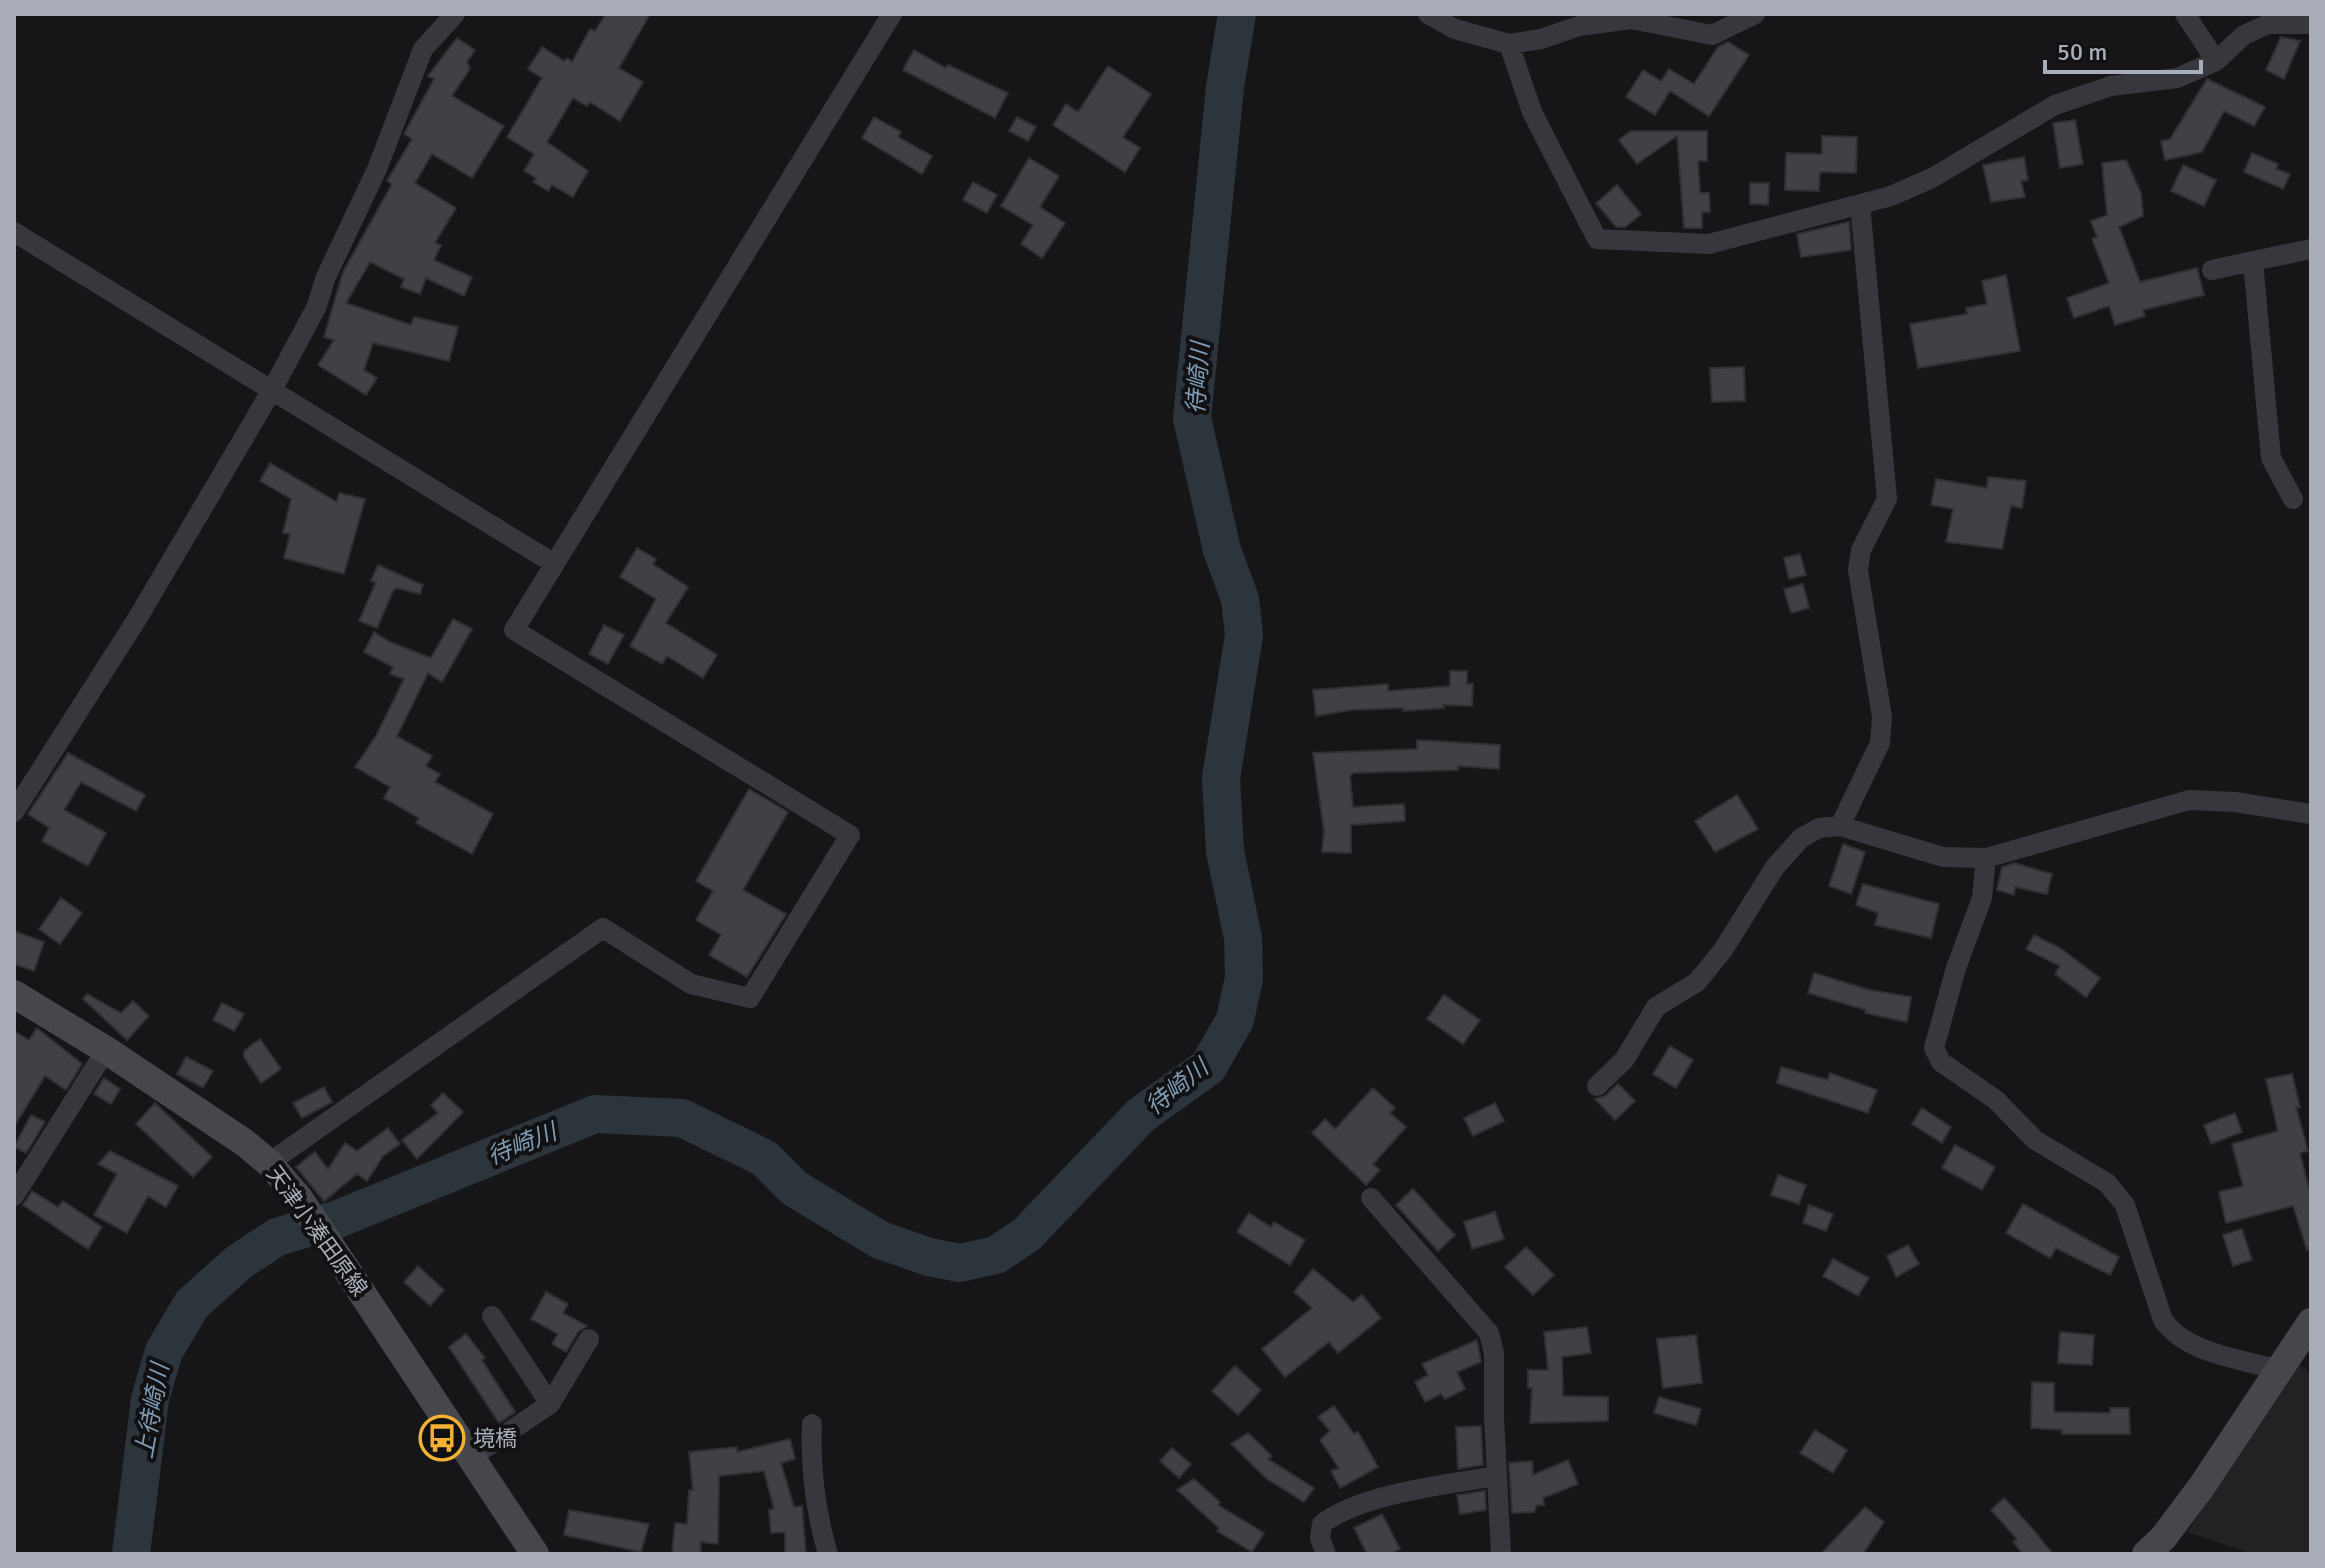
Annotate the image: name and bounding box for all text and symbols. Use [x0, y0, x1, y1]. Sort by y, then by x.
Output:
scale bar [2045, 24, 2201, 74]
text: 50 m [2057, 37, 2107, 67]
water label: 待崎川 [1181, 338, 1216, 415]
water label: 待崎川 [1140, 1051, 1217, 1121]
water label: 待崎川 [483, 1115, 564, 1171]
street label: 天津小湊田原線 [261, 1161, 373, 1301]
water label: 上待崎川 [129, 1358, 176, 1461]
bus stop icon: 境橋 [418, 1414, 466, 1462]
place label: 境橋 [473, 1425, 517, 1452]

